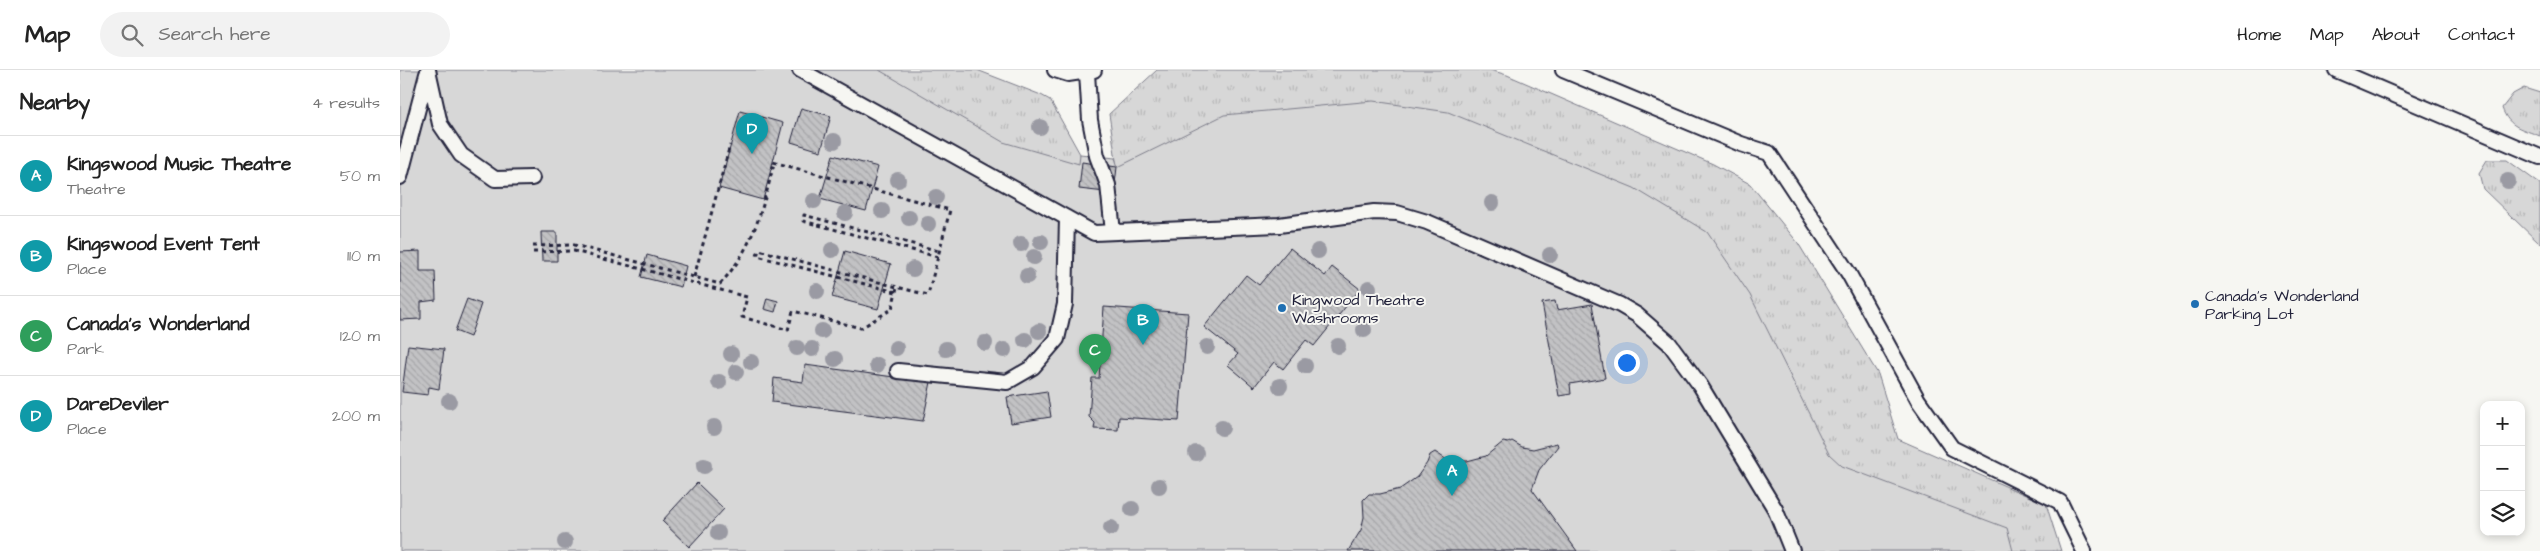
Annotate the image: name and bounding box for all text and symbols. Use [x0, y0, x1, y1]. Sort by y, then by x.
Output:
search box [100, 12, 450, 57]
text: Map [25, 18, 70, 52]
icon: search [118, 21, 146, 49]
text: Search here [158, 21, 271, 48]
text: Home [2237, 22, 2282, 47]
text: Map [2310, 22, 2344, 47]
text: About [2372, 22, 2420, 47]
text: Contact [2448, 22, 2515, 47]
text: Nearby [20, 88, 90, 117]
text: 4 results [312, 92, 380, 114]
pin: D [736, 113, 768, 154]
text: Kingswood Music Theatre [67, 151, 291, 178]
text: A [31, 165, 41, 187]
text: 50 m [340, 165, 380, 187]
text: Theatre [67, 178, 126, 200]
text: Kingswood Event Tent [67, 231, 260, 258]
text: B [30, 245, 42, 267]
text: 110 m [347, 245, 380, 267]
text: Place [67, 258, 107, 280]
place label: Canada's Wonderland Parking Lot [2205, 285, 2359, 326]
place label: Kingwood Theatre Washrooms [1292, 289, 1425, 329]
marker: Canada's Wonderland Parking Lot [2189, 298, 2201, 310]
marker: Kingwood Theatre Washrooms [1276, 302, 1288, 314]
pin: B [1127, 304, 1159, 345]
text: Canada's Wonderland [67, 311, 249, 338]
text: C [30, 325, 42, 347]
text: 120 m [340, 325, 380, 347]
pin: C [1079, 334, 1111, 375]
text: Park [67, 338, 104, 360]
your location [1614, 350, 1640, 376]
text: DareDeviler [67, 391, 169, 418]
map controls [2480, 401, 2525, 536]
button: + [2480, 401, 2525, 446]
text: D [31, 405, 41, 427]
text: 200 m [332, 405, 380, 427]
text: Place [67, 418, 107, 440]
button: − [2480, 446, 2525, 491]
pin: A [1436, 455, 1468, 496]
button: layers [2480, 491, 2525, 536]

